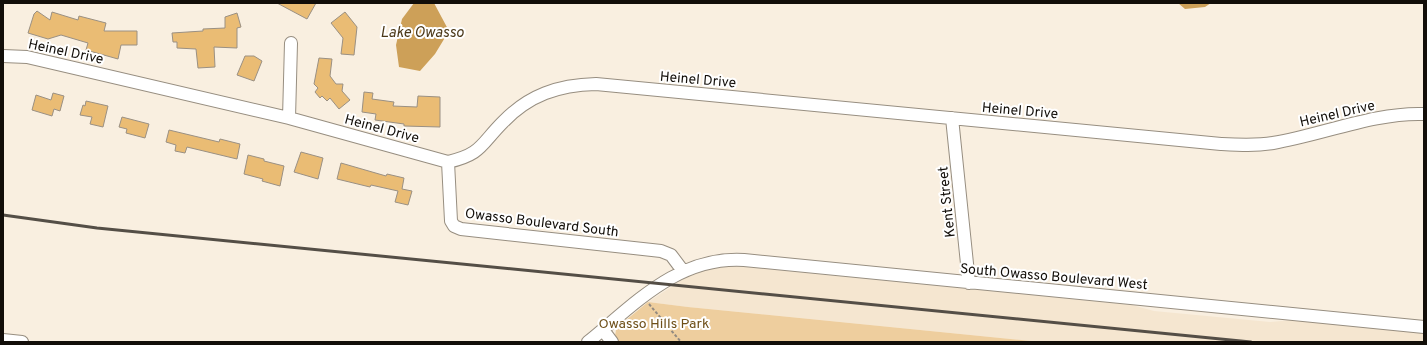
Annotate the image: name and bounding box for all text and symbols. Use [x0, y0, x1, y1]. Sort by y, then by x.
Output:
water label: Lake Owasso [380, 24, 464, 43]
street label: Heinel Drive [26, 36, 105, 69]
street label: Heinel Drive [659, 69, 737, 92]
street label: Heinel Drive [1298, 98, 1377, 131]
street label: Heinel Drive [981, 100, 1059, 123]
street label: Heinel Drive [342, 111, 421, 148]
street label: Kent Street [935, 165, 960, 238]
street label: Owasso Boulevard South [464, 206, 620, 241]
street label: South Owasso Boulevard West [959, 261, 1148, 294]
park label: Owasso Hills Park [599, 316, 709, 333]

